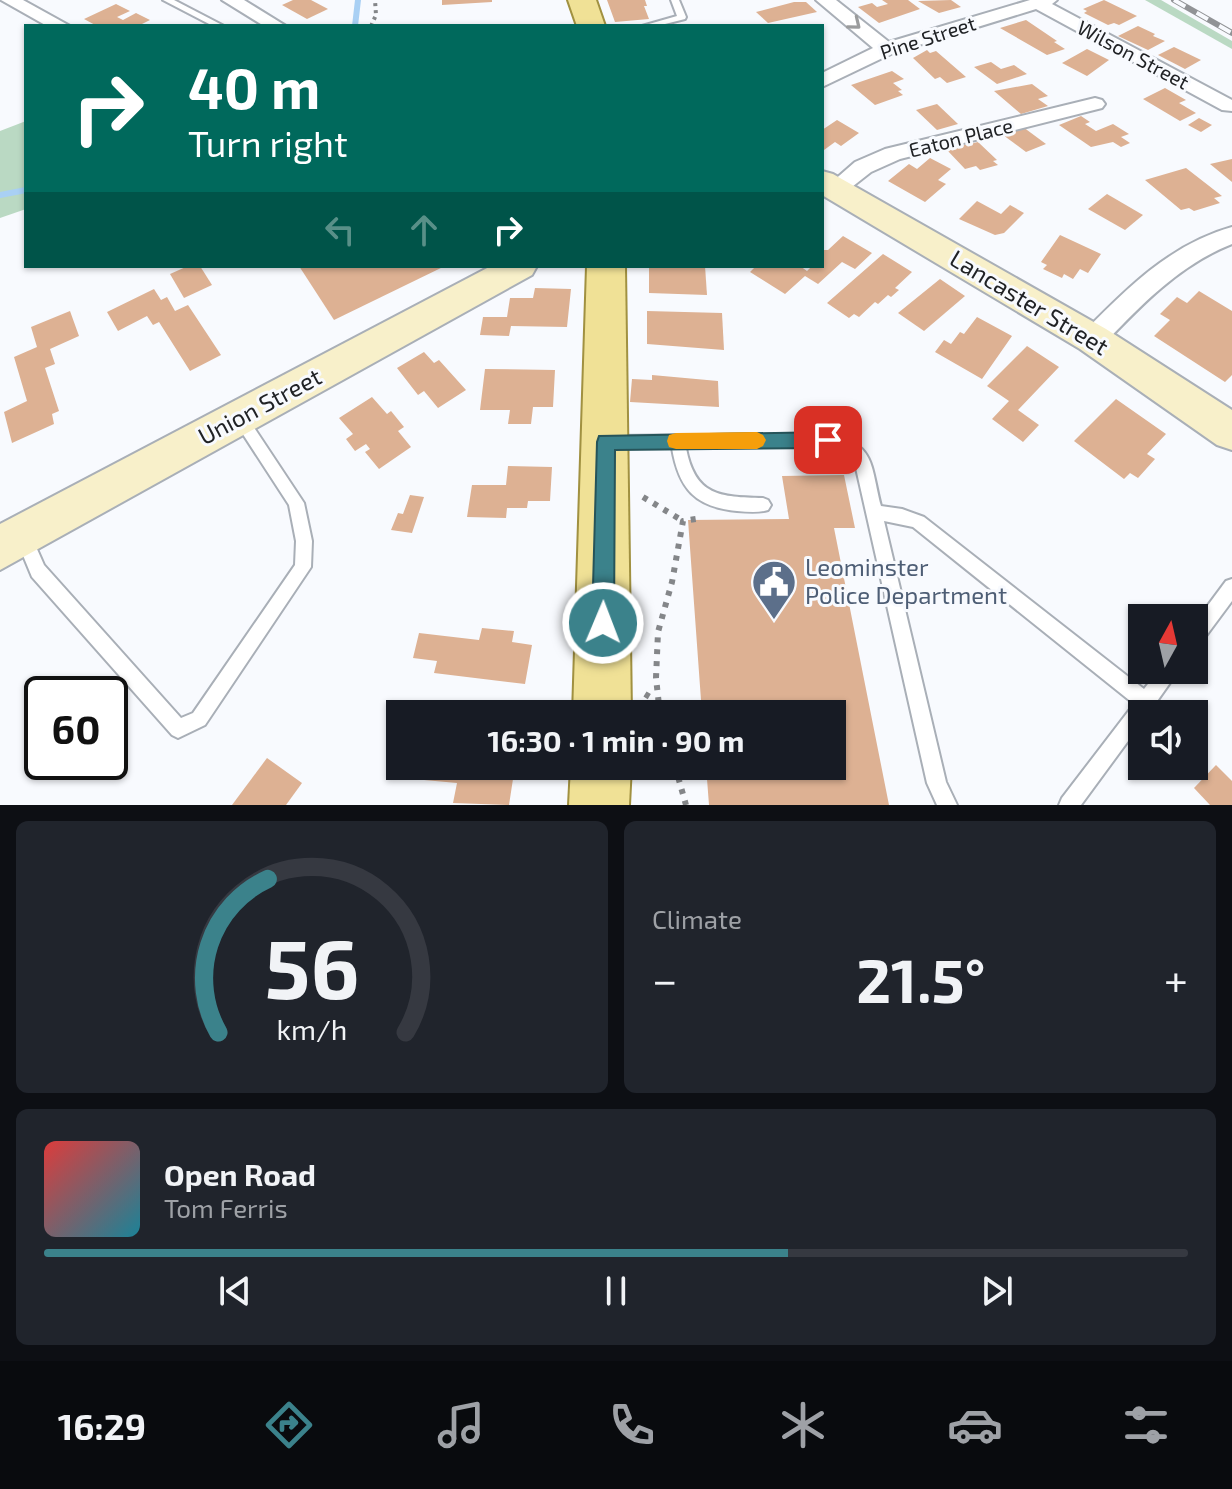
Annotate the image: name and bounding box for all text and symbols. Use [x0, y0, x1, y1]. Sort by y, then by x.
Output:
street label: Pine Street [877, 10, 979, 64]
one-way arrow [846, 15, 861, 29]
street label: Wilson Street [1074, 15, 1194, 94]
text: 40 m [188, 53, 320, 120]
icon: right [56, 56, 160, 160]
street label: Eaton Place [906, 113, 1015, 162]
text: Turn right [188, 121, 348, 164]
icon: left [318, 208, 362, 252]
icon: ahead [402, 208, 446, 252]
icon: right [486, 208, 530, 252]
street label: Lancaster Street [945, 243, 1114, 360]
street label: Union Street [193, 361, 326, 450]
pin [794, 406, 862, 474]
icon: arrive [806, 418, 850, 462]
place label: Leominster Police Department [805, 552, 1007, 609]
public building icon: Leominster Police Department [750, 558, 798, 621]
position arrow [561, 581, 645, 665]
north arrow [1128, 604, 1208, 684]
map controls [1128, 604, 1208, 780]
speed limit sign: 60 [24, 676, 128, 780]
button: sound [1128, 700, 1208, 780]
text: 16:30 · 1 min · 90 m [487, 722, 745, 758]
text: Climate [652, 903, 742, 934]
text: 56 [264, 916, 360, 1016]
text: 21.5° [856, 943, 985, 1015]
text: − [652, 952, 678, 1005]
text: + [1164, 952, 1188, 1005]
text: km/h [277, 1011, 347, 1046]
text: Open Road [164, 1156, 316, 1192]
text: Tom Ferris [164, 1192, 288, 1223]
icon: previous [213, 1269, 257, 1313]
icon: pause [594, 1269, 638, 1313]
icon: next [975, 1269, 1019, 1313]
icon: directions [261, 1397, 317, 1453]
icon: music [433, 1397, 489, 1453]
icon: phone [604, 1397, 660, 1453]
icon: climate [775, 1397, 831, 1453]
icon: car [947, 1397, 1003, 1453]
icon: filters [1118, 1397, 1174, 1453]
text: 16:29 [58, 1404, 146, 1447]

